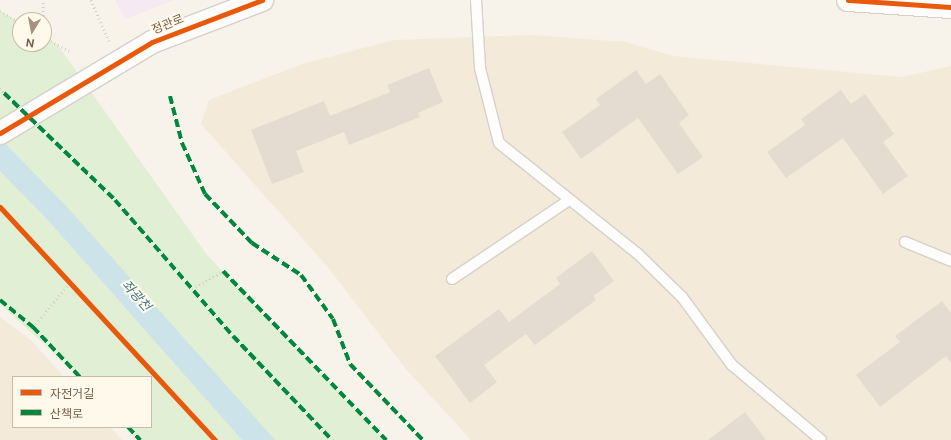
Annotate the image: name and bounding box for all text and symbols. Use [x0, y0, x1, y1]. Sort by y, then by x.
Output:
north arrow [12, 12, 52, 52]
street label: 정관로 [150, 12, 186, 38]
text: N [25, 36, 35, 49]
water label: 좌광천 [118, 277, 154, 315]
legend [12, 376, 152, 428]
text: 자전거길 [50, 387, 94, 401]
text: 산책로 [50, 407, 83, 421]

